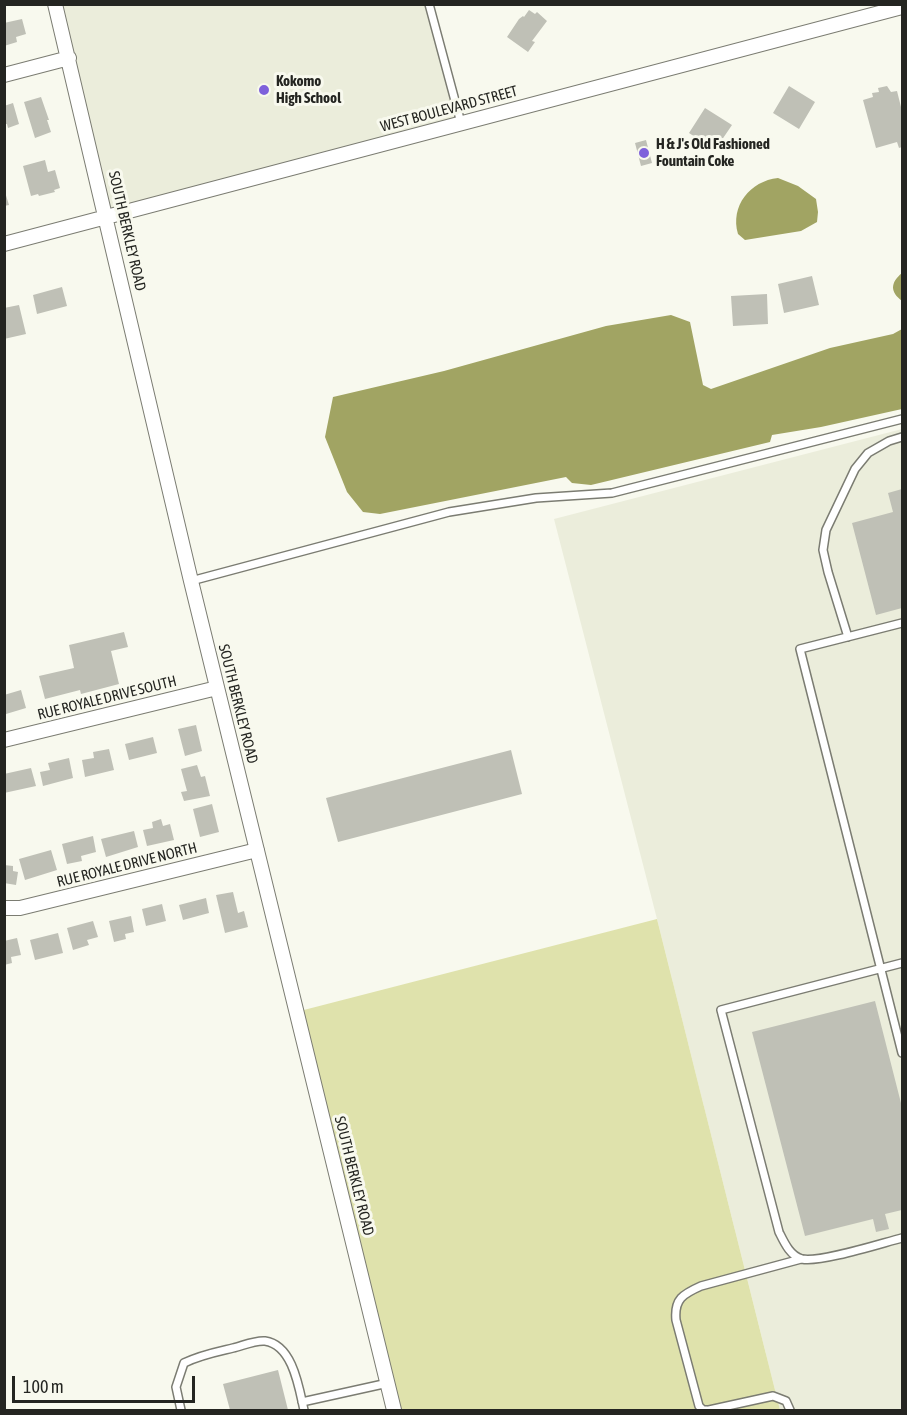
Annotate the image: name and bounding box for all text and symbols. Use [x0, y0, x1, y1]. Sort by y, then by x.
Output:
place label: Kokomo High School [276, 72, 341, 107]
street label: WEST BOULEVARD STREET [378, 82, 520, 136]
marker: Kokomo High School [257, 83, 271, 97]
place label: H & J's Old Fashioned Fountain Coke [656, 135, 770, 170]
marker: H & J's Old Fashioned Fountain Coke [637, 146, 651, 160]
street label: SOUTH BERKLEY ROAD [104, 169, 150, 293]
street label: SOUTH BERKLEY ROAD [214, 642, 262, 766]
street label: RUE ROYALE DRIVE SOUTH [36, 672, 178, 724]
street label: RUE ROYALE DRIVE NORTH [55, 839, 199, 891]
street label: SOUTH BERKLEY ROAD [330, 1114, 378, 1238]
scale bar [15, 1364, 198, 1402]
text: 100 m [23, 1376, 64, 1397]

